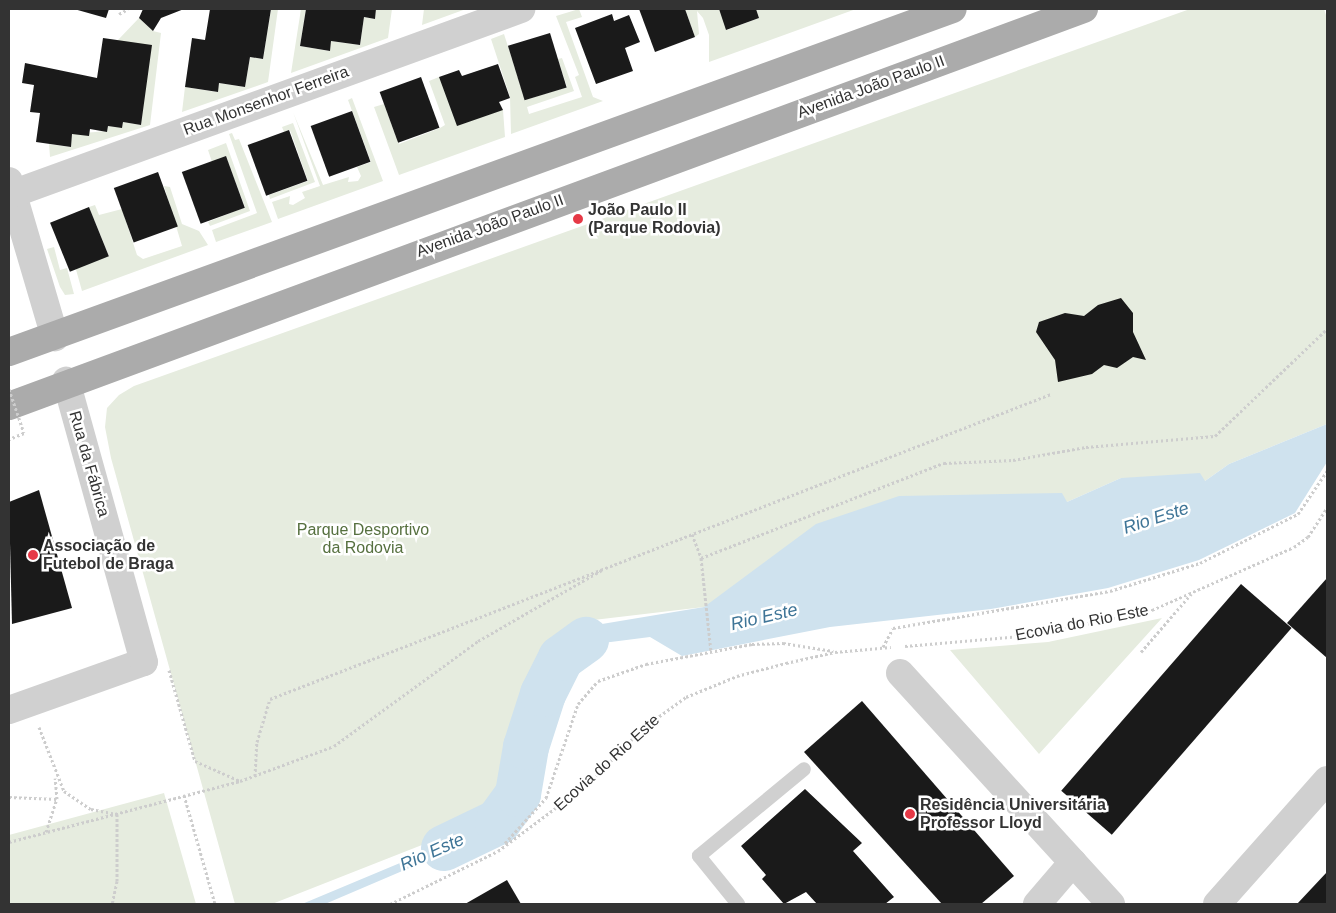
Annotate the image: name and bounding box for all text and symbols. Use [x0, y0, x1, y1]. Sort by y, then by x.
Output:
street label: Avenida João Paulo II [795, 51, 947, 123]
street label: Rua Monsenhor Ferreira [181, 62, 351, 140]
street label: Avenida João Paulo II [414, 190, 566, 262]
place label: João Paulo II (Parque Rodovia) [588, 200, 720, 238]
marker: João Paulo II (Parque Rodovia) [572, 213, 584, 225]
street label: Rua da Fábrica [65, 409, 113, 519]
water label: Rio Este [1120, 497, 1192, 539]
park label: Parque Desportivo da Rodovia [297, 520, 429, 558]
place label: Associação de Futebol de Braga [43, 536, 174, 574]
marker: Associação de Futebol de Braga [27, 549, 39, 561]
water label: Rio Este [728, 599, 800, 635]
street label: Ecovia do Rio Este [1014, 601, 1150, 645]
street label: Ecovia do Rio Este [550, 711, 664, 815]
place label: Residência Universitária Professor Lloyd [920, 795, 1106, 833]
marker: Residência Universitária Professor Lloyd [904, 808, 916, 820]
water label: Rio Este [397, 828, 467, 876]

